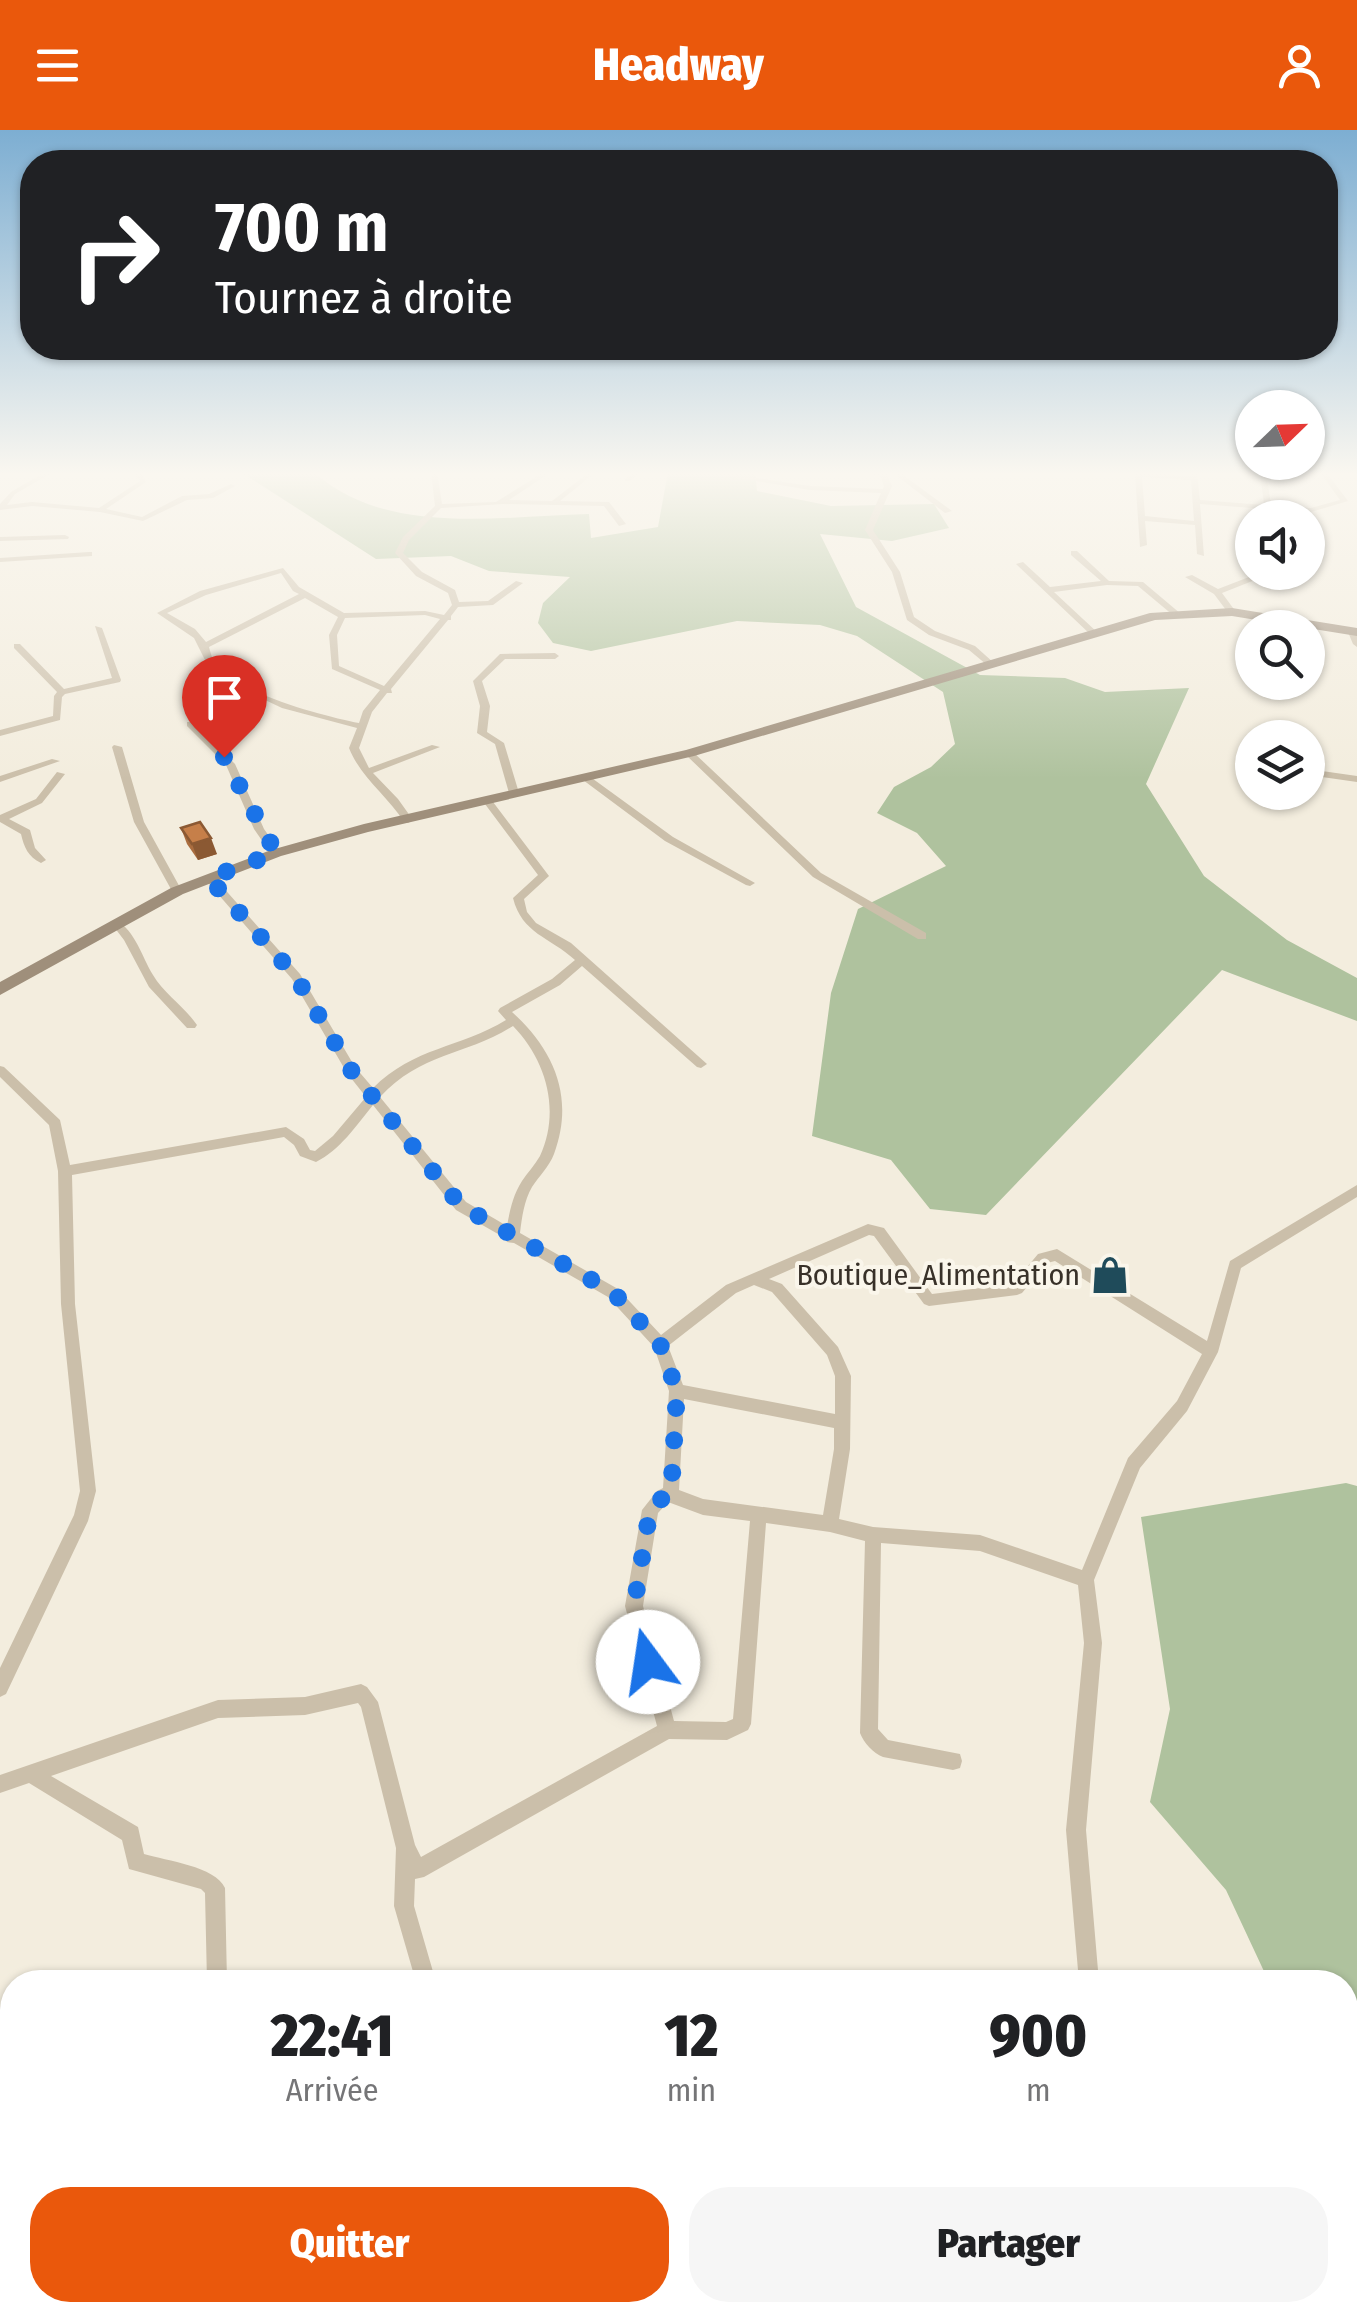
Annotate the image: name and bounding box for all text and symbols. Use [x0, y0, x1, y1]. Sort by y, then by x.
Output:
icon: menu [30, 38, 85, 93]
text: Headway [593, 38, 764, 92]
icon: person [1272, 38, 1327, 93]
text: 700 m [215, 186, 389, 270]
icon: right [50, 190, 180, 320]
text: Tournez à droite [215, 271, 513, 325]
north arrow [1235, 390, 1325, 480]
map controls [1235, 390, 1325, 810]
button: sound [1235, 500, 1325, 590]
button: search [1235, 610, 1325, 700]
pin [182, 655, 267, 758]
icon: arrive [197, 670, 252, 725]
button: layers [1235, 720, 1325, 810]
shop icon: Boutique_Alimentation [1089, 1254, 1131, 1296]
place label: Boutique_Alimentation [796, 1257, 1080, 1293]
position arrow [596, 1610, 700, 1714]
text: 22:41 [271, 2000, 394, 2072]
text: 12 [664, 2000, 719, 2072]
text: 900 [989, 2000, 1087, 2072]
text: Arrivée [286, 2071, 379, 2109]
text: min [667, 2071, 716, 2109]
text: m [1026, 2071, 1051, 2109]
button: Quitter [30, 2187, 669, 2302]
button: Partager [689, 2187, 1328, 2302]

